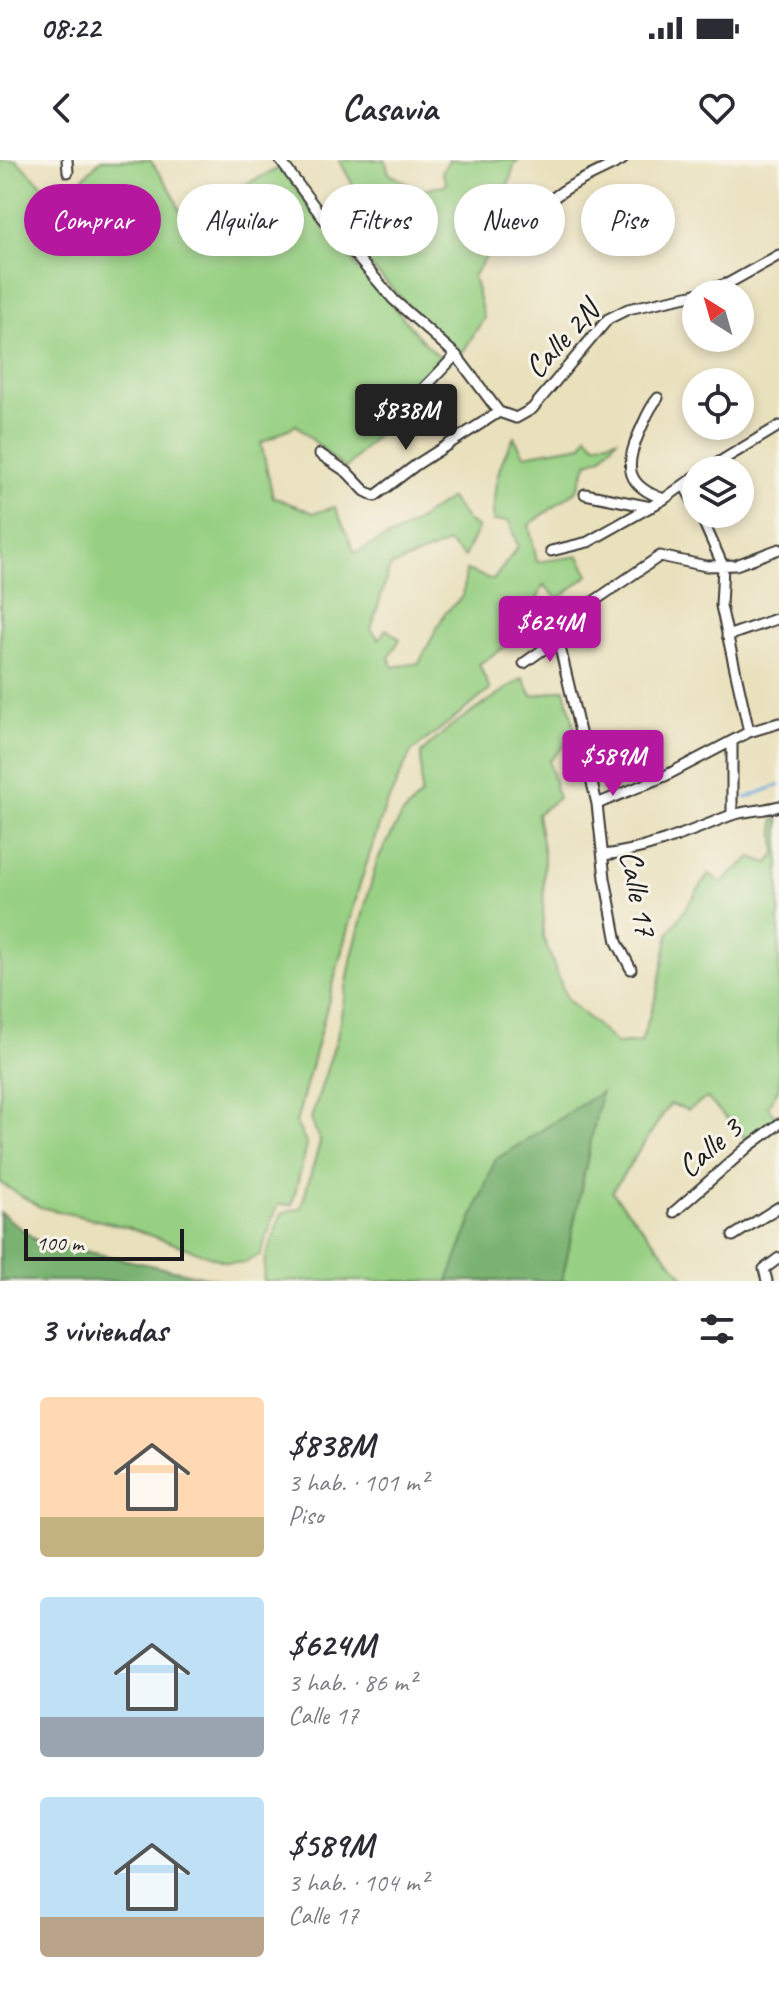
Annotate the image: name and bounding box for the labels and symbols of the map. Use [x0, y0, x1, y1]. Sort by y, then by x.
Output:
north arrow [682, 280, 754, 352]
street label: Calle 2N [515, 288, 611, 387]
pin: $838M [350, 384, 462, 452]
pin: $624M [494, 596, 606, 664]
pin: $589M [557, 730, 669, 798]
street label: Calle 17 [610, 847, 667, 941]
street label: Calle 3 [669, 1106, 752, 1187]
scale bar [24, 1225, 184, 1261]

